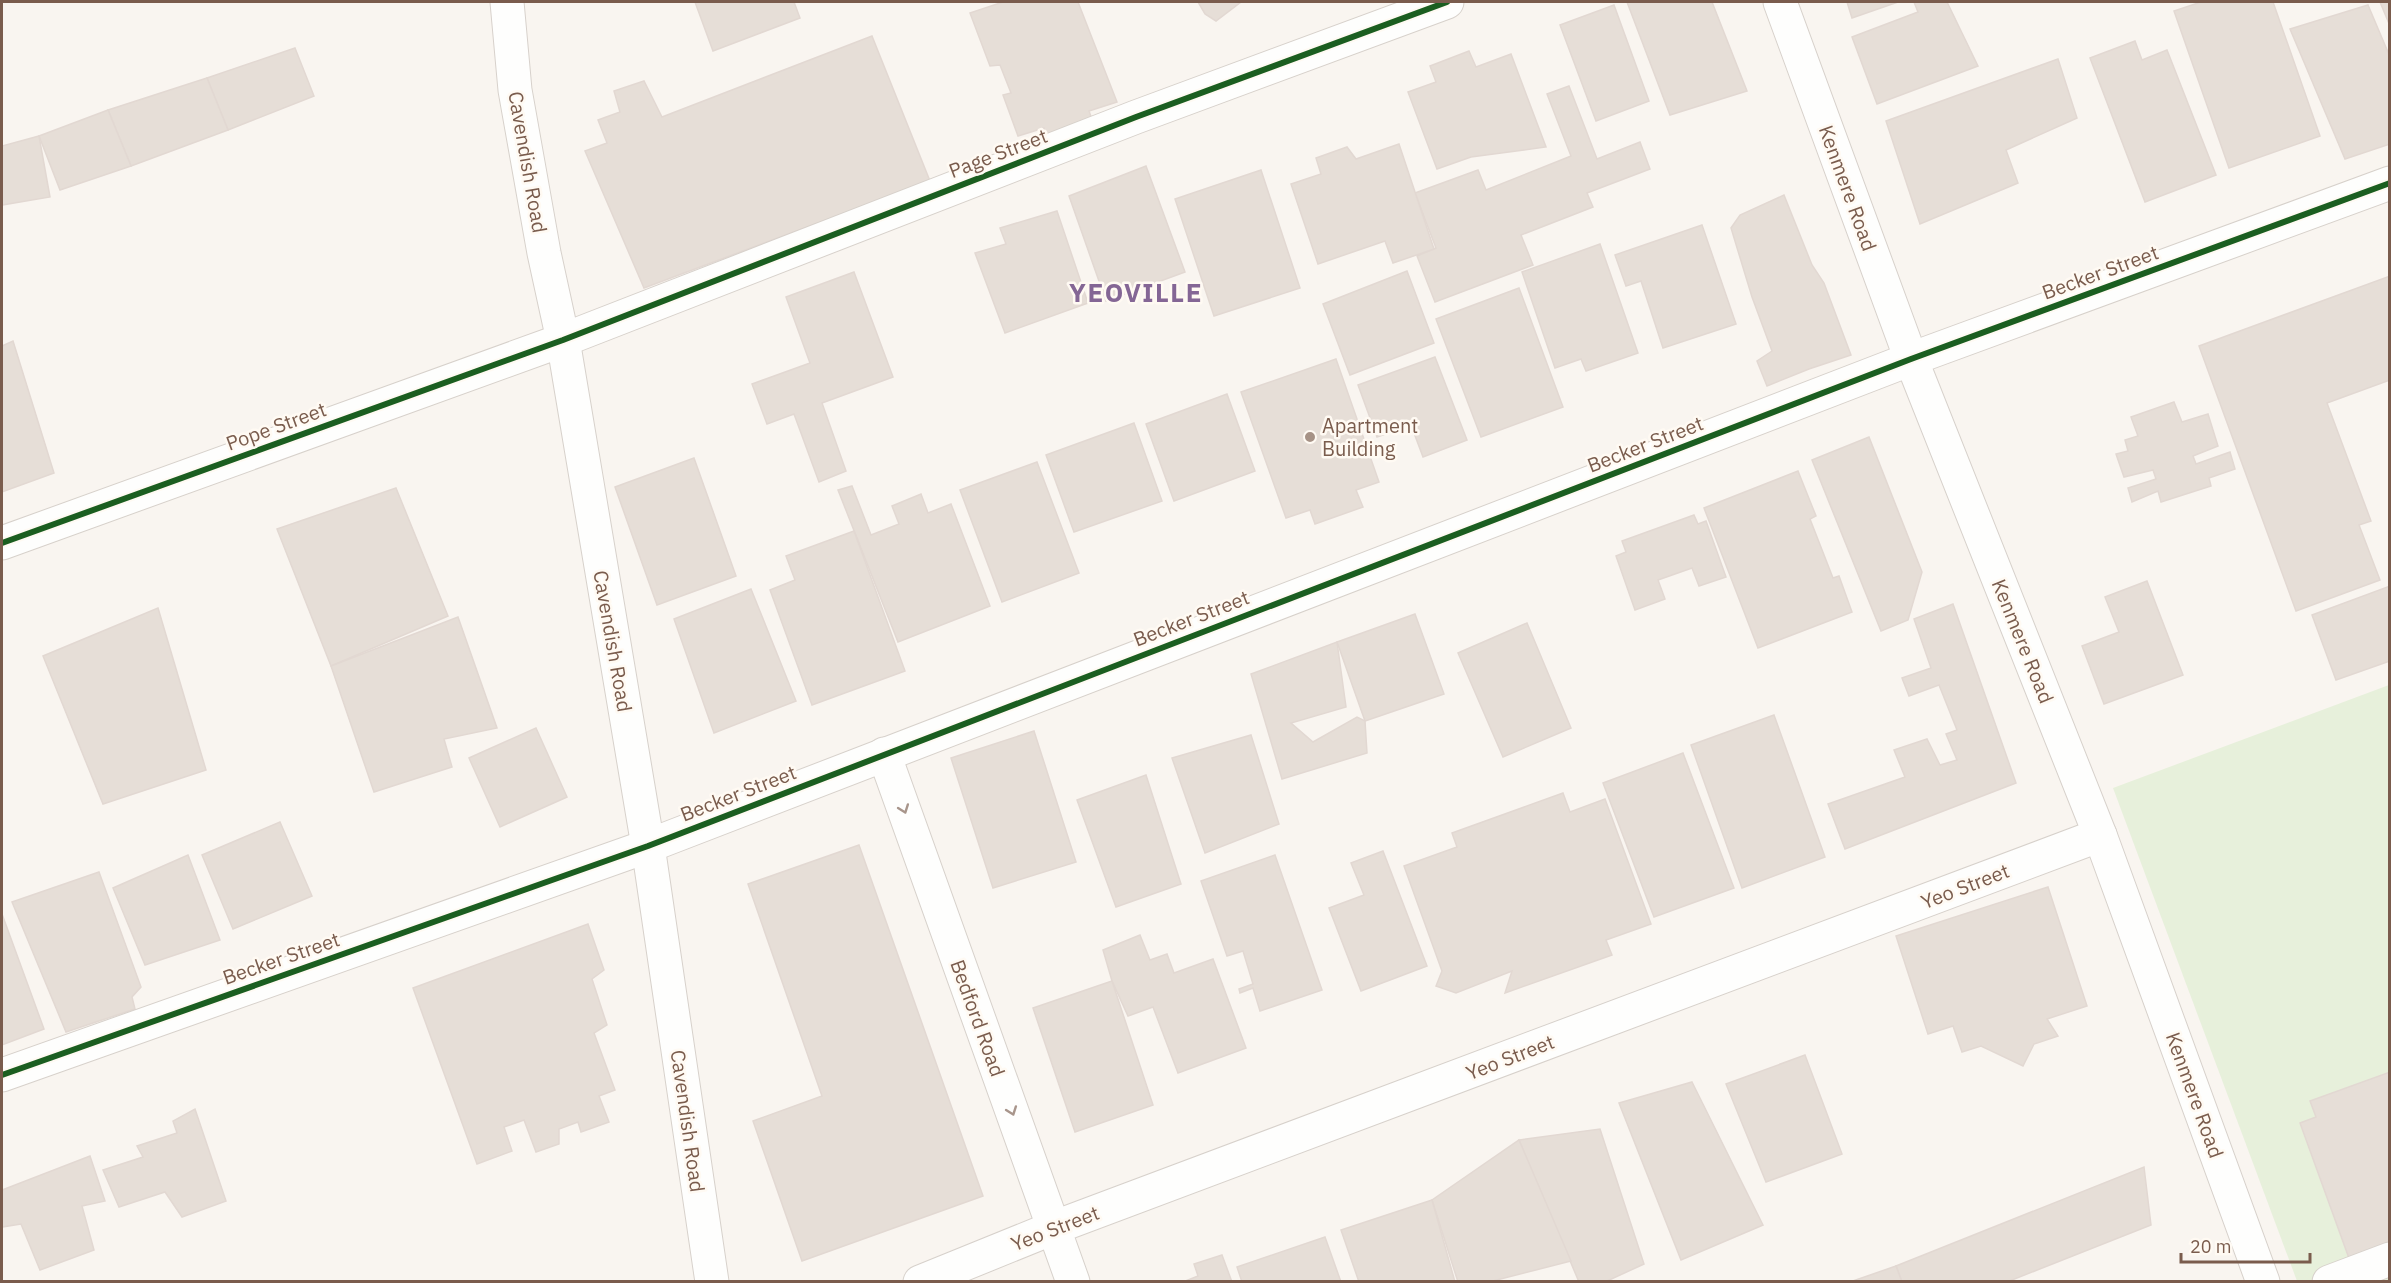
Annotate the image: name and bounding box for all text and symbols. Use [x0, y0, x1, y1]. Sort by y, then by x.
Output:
street label: Cavendish Road [502, 89, 554, 235]
street label: Kenmere Road [1813, 121, 1883, 255]
street label: Page Street [945, 122, 1051, 184]
street label: Becker Street [2038, 238, 2162, 306]
district label: YEOVILLE [1069, 275, 1203, 309]
street label: Pope Street [222, 395, 330, 457]
street label: Becker Street [1583, 409, 1707, 479]
place label: Apartment Building [1322, 412, 1418, 462]
marker: Apartment Building [1303, 430, 1317, 444]
street label: Cavendish Road [587, 568, 639, 714]
street label: Kenmere Road [1986, 575, 2060, 707]
street label: Becker Street [1129, 583, 1253, 653]
street label: Becker Street [676, 758, 800, 828]
one-way arrow [896, 803, 909, 814]
street label: Yeo Street [1917, 857, 2013, 915]
street label: Becker Street [219, 925, 343, 991]
street label: Bedford Road [944, 956, 1012, 1080]
street label: Yeo Street [1462, 1028, 1558, 1086]
street label: Kenmere Road [2160, 1028, 2230, 1162]
street label: Cavendish Road [665, 1048, 711, 1194]
one-way arrow [1004, 1106, 1017, 1116]
street label: Yeo Street [1007, 1199, 1103, 1257]
scale bar [2181, 1226, 2310, 1264]
text: 20 m [2190, 1235, 2232, 1258]

